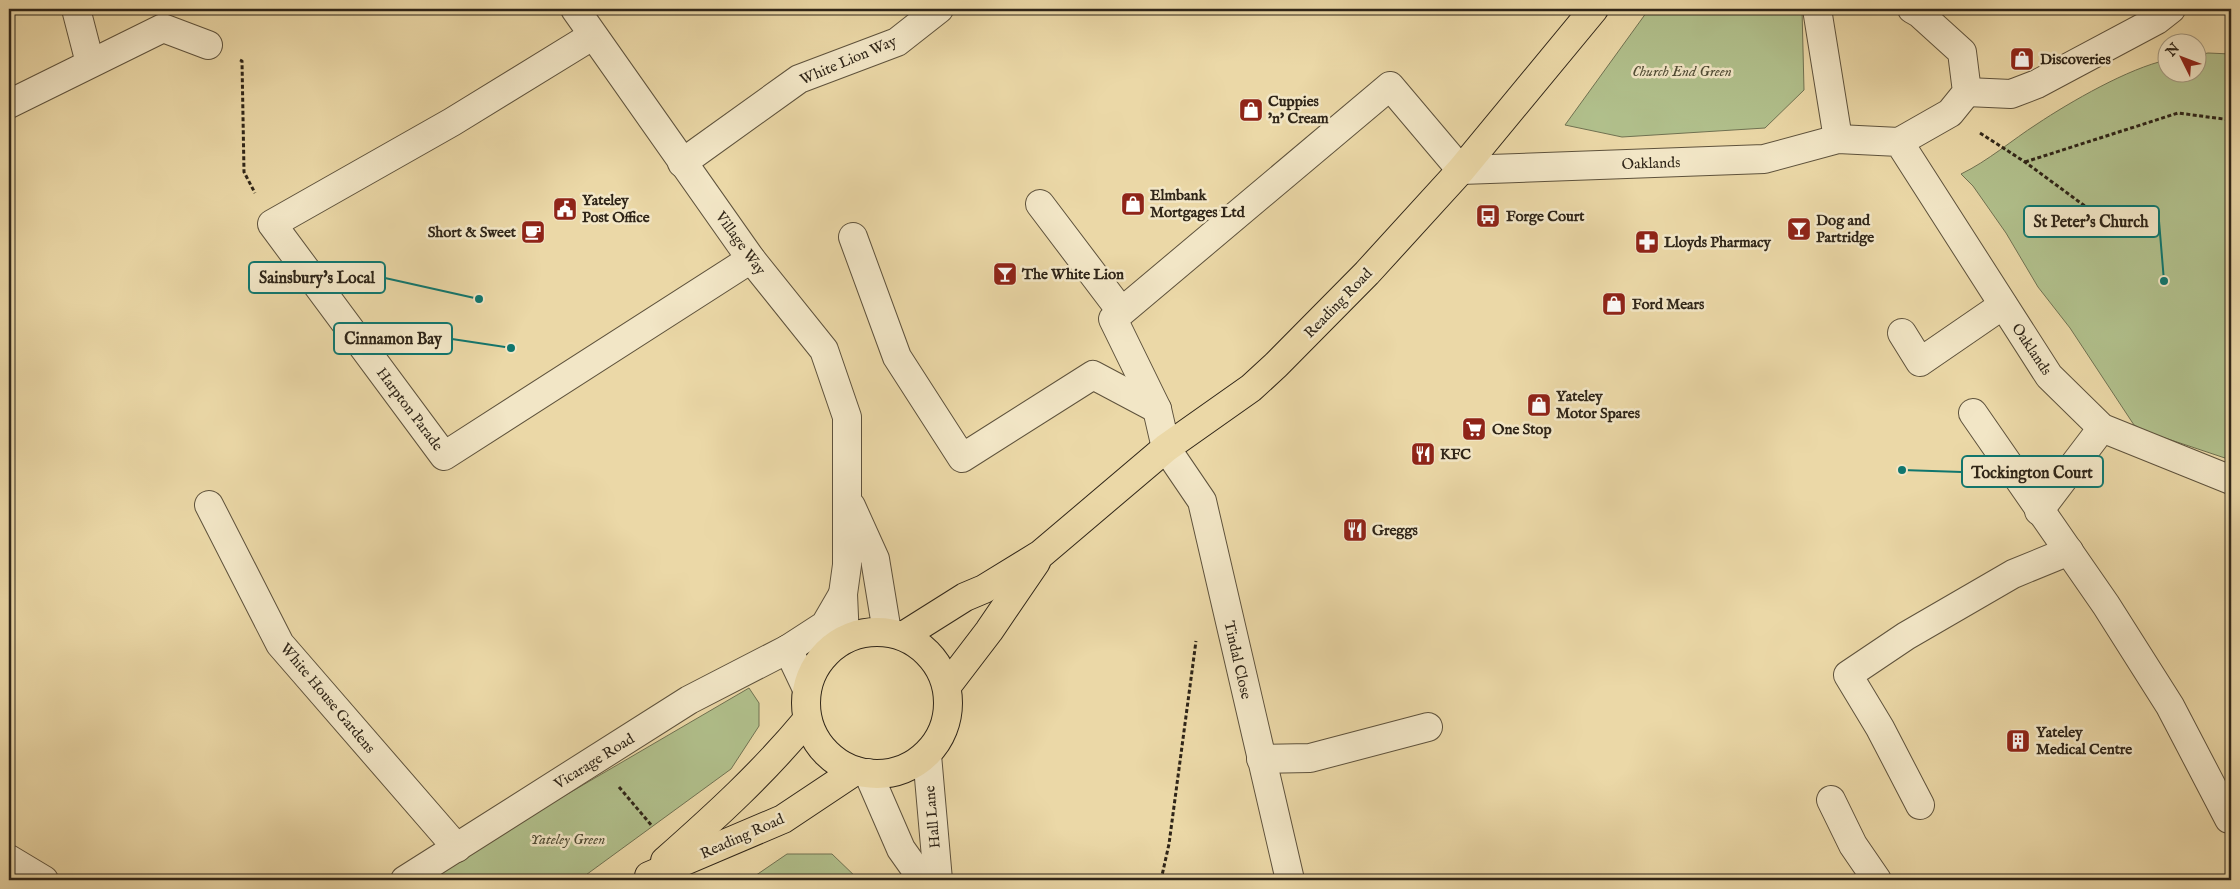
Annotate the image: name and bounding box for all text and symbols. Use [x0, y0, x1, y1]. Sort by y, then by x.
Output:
street label: White Lion Way [797, 31, 900, 89]
north arrow [2158, 32, 2208, 82]
text: N [2162, 39, 2184, 61]
shop icon: Discoveries [2009, 46, 2035, 72]
place label: Discoveries [2040, 50, 2112, 69]
park label: Church End Green [1632, 62, 1732, 81]
place label: Cuppies 'n' Cream [1268, 92, 1329, 128]
shop icon: Cuppies 'n' Cream [1238, 97, 1264, 123]
street label: Oaklands [1621, 153, 1681, 174]
place label: Elmbank Mortgages Ltd [1150, 186, 1246, 222]
place label: Yateley Post Office [582, 191, 650, 227]
shop icon: Elmbank Mortgages Ltd [1120, 191, 1146, 217]
public building icon: Yateley Post Office [552, 196, 578, 222]
bus stop icon: Forge Court [1475, 203, 1501, 229]
callout: St Peter's Church [2024, 206, 2159, 237]
street label: Village Way [711, 207, 770, 279]
place label: Forge Court [1506, 207, 1585, 226]
place label: Dog and Partridge [1816, 211, 1874, 247]
text: St Peter's Church [2033, 213, 2149, 233]
bar icon: Dog and Partridge [1786, 216, 1812, 242]
cafe icon: Short & Sweet [520, 219, 546, 245]
place label: Short & Sweet [428, 223, 517, 242]
pharmacy icon: Lloyds Pharmacy [1634, 229, 1660, 255]
place label: Lloyds Pharmacy [1664, 233, 1771, 252]
bar icon: The White Lion [992, 261, 1018, 287]
callout: Sainsbury's Local [249, 262, 385, 293]
street label: Reading Road [1300, 264, 1377, 342]
place label: The White Lion [1021, 265, 1124, 284]
text: Sainsbury's Local [259, 269, 376, 289]
shop icon: Ford Mears [1601, 291, 1627, 317]
place label: Ford Mears [1632, 295, 1705, 314]
street label: Oaklands [2007, 320, 2056, 379]
callout: Cinnamon Bay [334, 323, 452, 354]
text: Cinnamon Bay [344, 330, 443, 350]
street label: Harpton Parade [372, 364, 447, 455]
place label: Yateley Motor Spares [1556, 387, 1641, 423]
shop icon: Yateley Motor Spares [1526, 392, 1552, 418]
supermarket icon: One Stop [1461, 416, 1487, 442]
place label: One Stop [1492, 420, 1552, 439]
restaurant icon: KFC [1410, 441, 1436, 467]
place label: KFC [1440, 445, 1471, 464]
callout: Tockington Court [1962, 456, 2103, 487]
text: Tockington Court [1970, 464, 2093, 484]
restaurant icon: Greggs [1342, 517, 1368, 543]
place label: Greggs [1372, 521, 1419, 540]
street label: Tindal Close [1219, 619, 1256, 701]
street label: White House Gardens [276, 639, 379, 757]
place label: Yateley Medical Centre [2036, 723, 2132, 759]
building icon: Yateley Medical Centre [2005, 728, 2031, 754]
street label: Vicarage Road [550, 729, 639, 794]
street label: Hall Lane [920, 785, 945, 849]
street label: Reading Road [697, 809, 788, 863]
park label: Yateley Green [531, 830, 605, 849]

